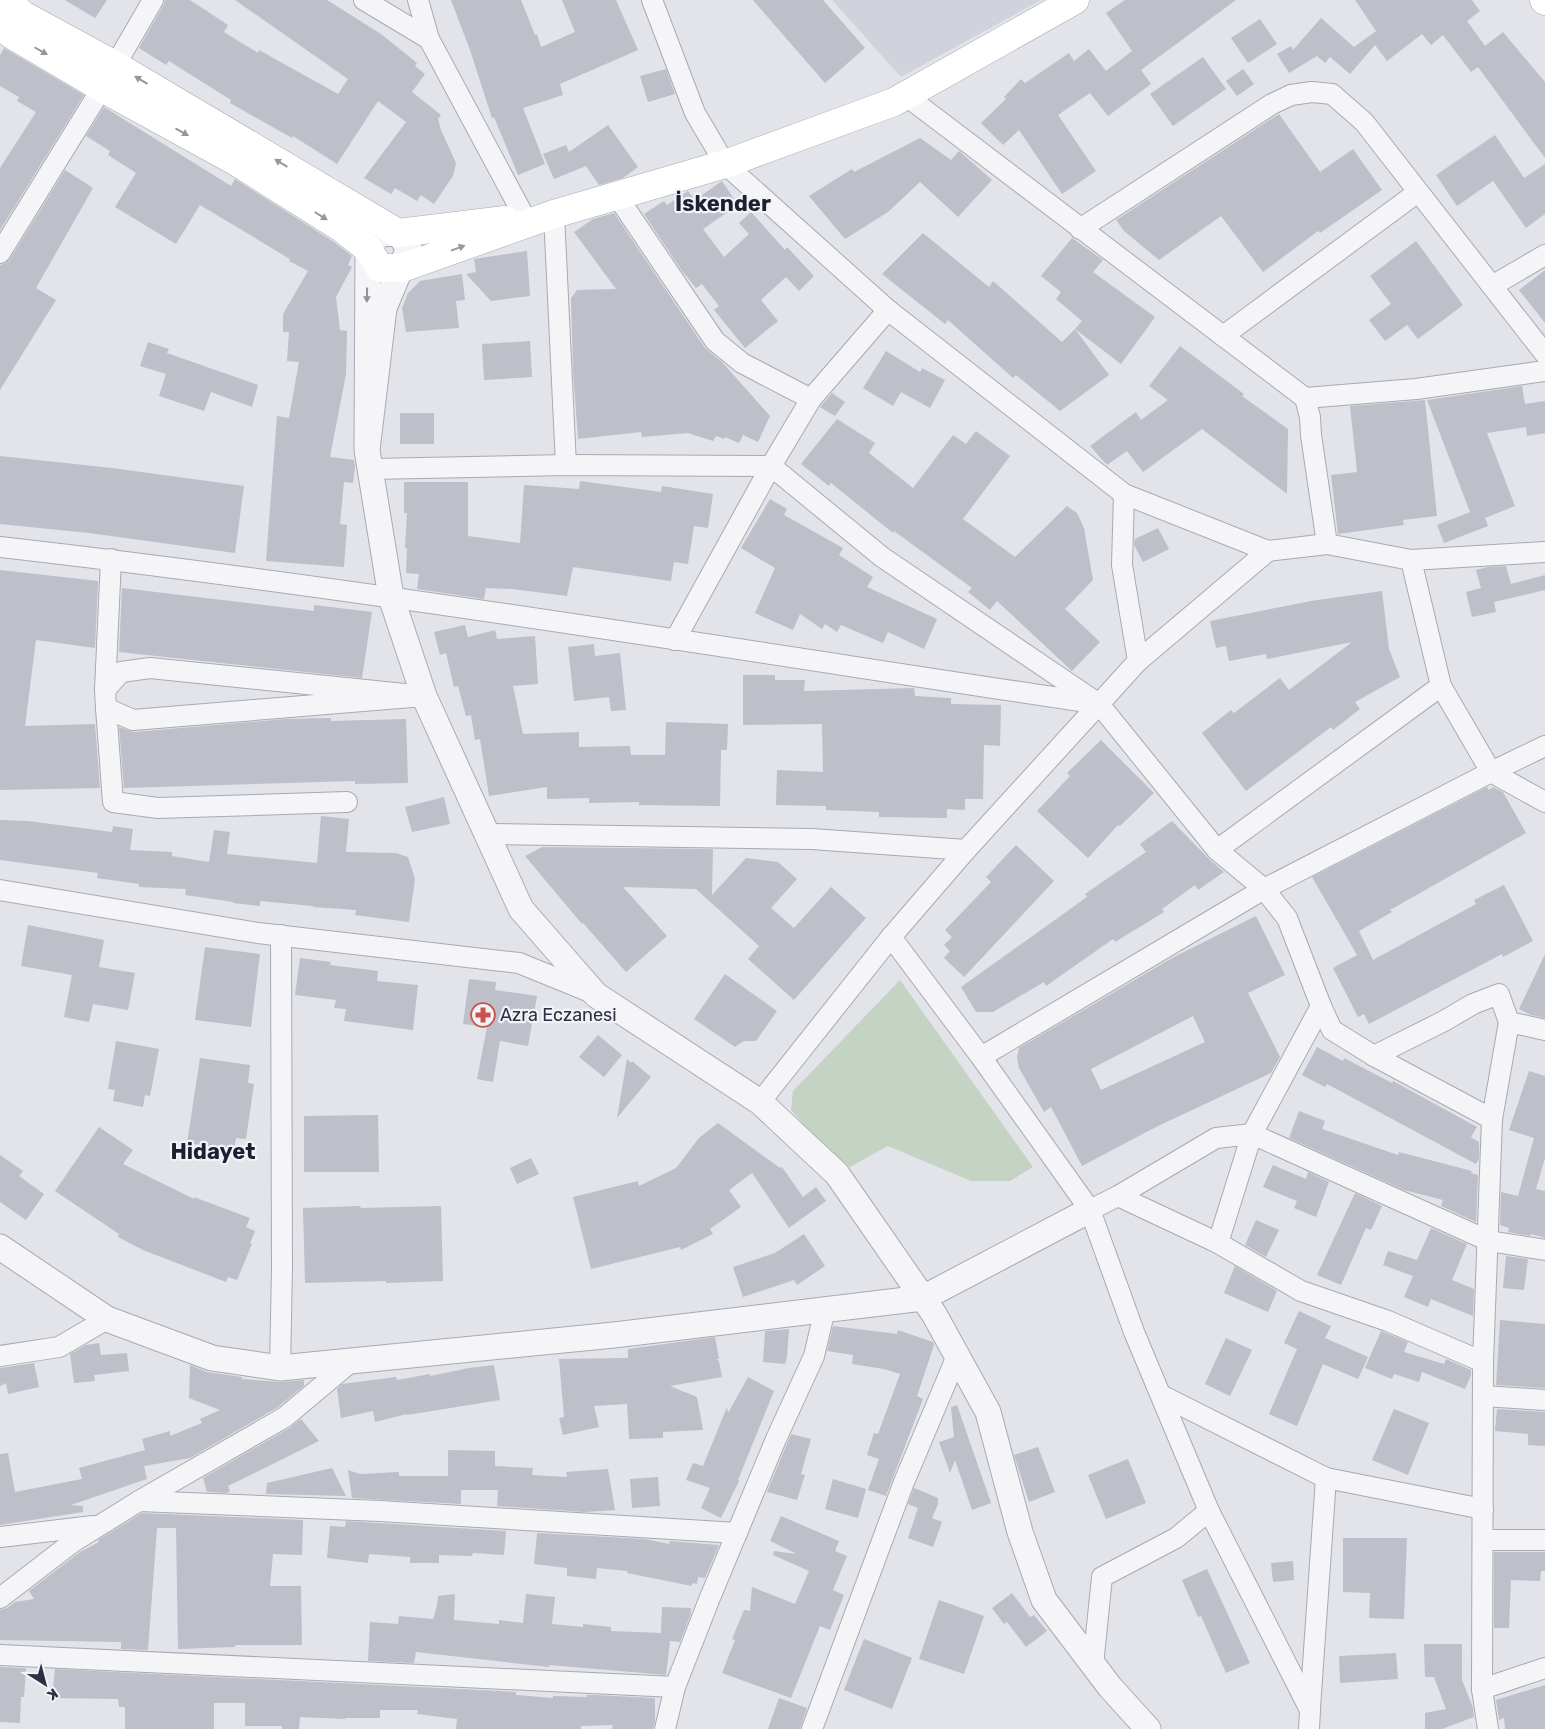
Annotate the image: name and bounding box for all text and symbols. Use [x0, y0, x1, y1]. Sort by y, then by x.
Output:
one-way arrow [34, 47, 47, 56]
one-way arrow [134, 76, 147, 85]
one-way arrow [175, 128, 189, 136]
one-way arrow [273, 159, 288, 167]
district label: İskender [675, 190, 771, 217]
one-way arrow [314, 211, 328, 220]
one-way arrow [451, 244, 466, 251]
one-way arrow [363, 287, 371, 303]
pharmacy icon: Azra Eczanesi [470, 1002, 496, 1028]
place label: Azra Eczanesi [500, 1004, 617, 1026]
district label: Hidayet [170, 1138, 256, 1165]
north arrow [20, 1659, 70, 1709]
text: K [43, 1685, 61, 1704]

